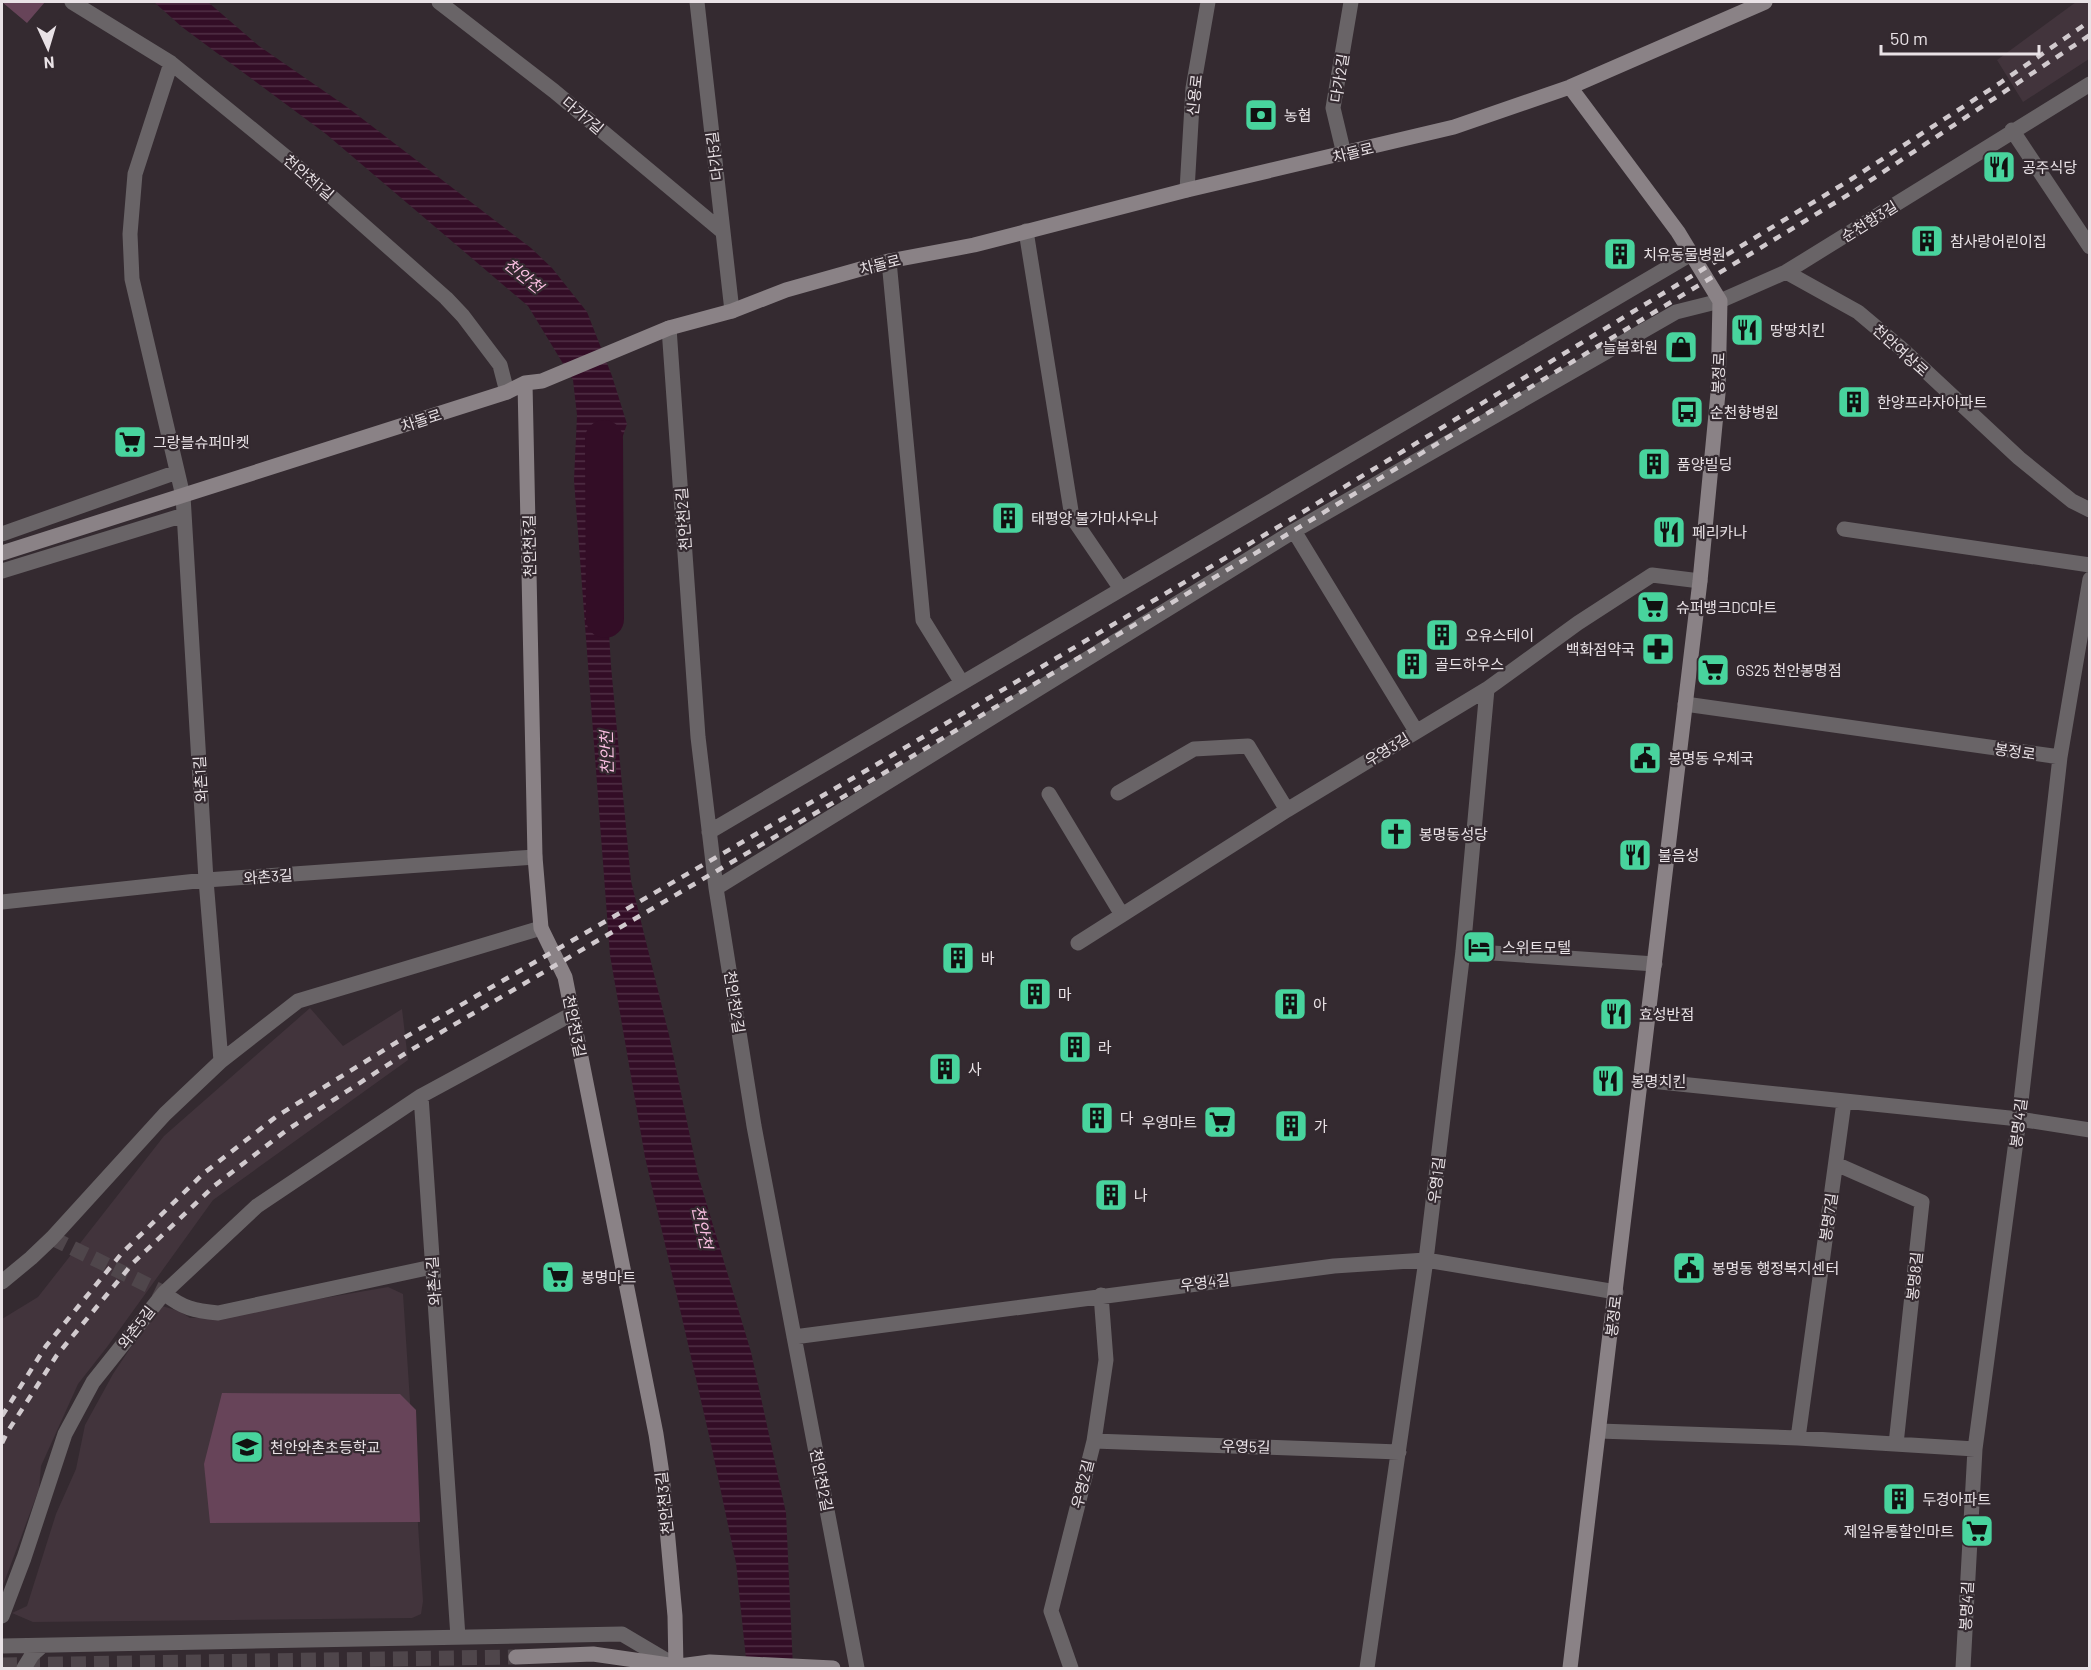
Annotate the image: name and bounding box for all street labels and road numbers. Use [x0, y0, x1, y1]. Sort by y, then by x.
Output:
street label: 다가2길 [1326, 52, 1352, 104]
street label: 신용로 [1183, 73, 1205, 117]
street label: 다가7길 [559, 93, 607, 137]
street label: 다가5길 [702, 131, 726, 181]
street label: 차돌로 [1331, 138, 1375, 166]
street label: 천안천1길 [280, 150, 338, 204]
street label: 순천향3길 [1838, 197, 1900, 245]
street label: 차돌로 [858, 250, 902, 278]
street label: 천안여상로 [1869, 320, 1933, 380]
street label: 봉정로 [1708, 352, 1728, 394]
street label: 차돌로 [399, 405, 443, 435]
street label: 천안천2길 [672, 487, 694, 551]
street label: 천안천3길 [519, 514, 539, 578]
street label: 우영3길 [1361, 729, 1413, 769]
street label: 봉정로 [1993, 739, 2037, 763]
street label: 와촌1길 [190, 755, 210, 803]
street label: 와촌3길 [243, 865, 293, 887]
street label: 천안천2길 [721, 969, 749, 1035]
street label: 천안천3길 [560, 993, 590, 1059]
street label: 봉명4길 [2006, 1097, 2030, 1149]
street label: 우영1길 [1424, 1156, 1448, 1204]
street label: 봉명7길 [1816, 1192, 1840, 1242]
street label: 봉명8길 [1902, 1251, 1926, 1301]
street label: 와촌4길 [422, 1256, 444, 1306]
street label: 우영4길 [1179, 1270, 1231, 1294]
street label: 봉정로 [1602, 1294, 1624, 1338]
street label: 와촌5길 [114, 1302, 158, 1352]
street label: 우영5길 [1221, 1436, 1271, 1456]
street label: 천안천2길 [807, 1447, 837, 1513]
street label: 우영2길 [1067, 1458, 1097, 1510]
street label: 천안천3길 [652, 1471, 676, 1535]
street label: 봉명4길 [1956, 1581, 1976, 1631]

